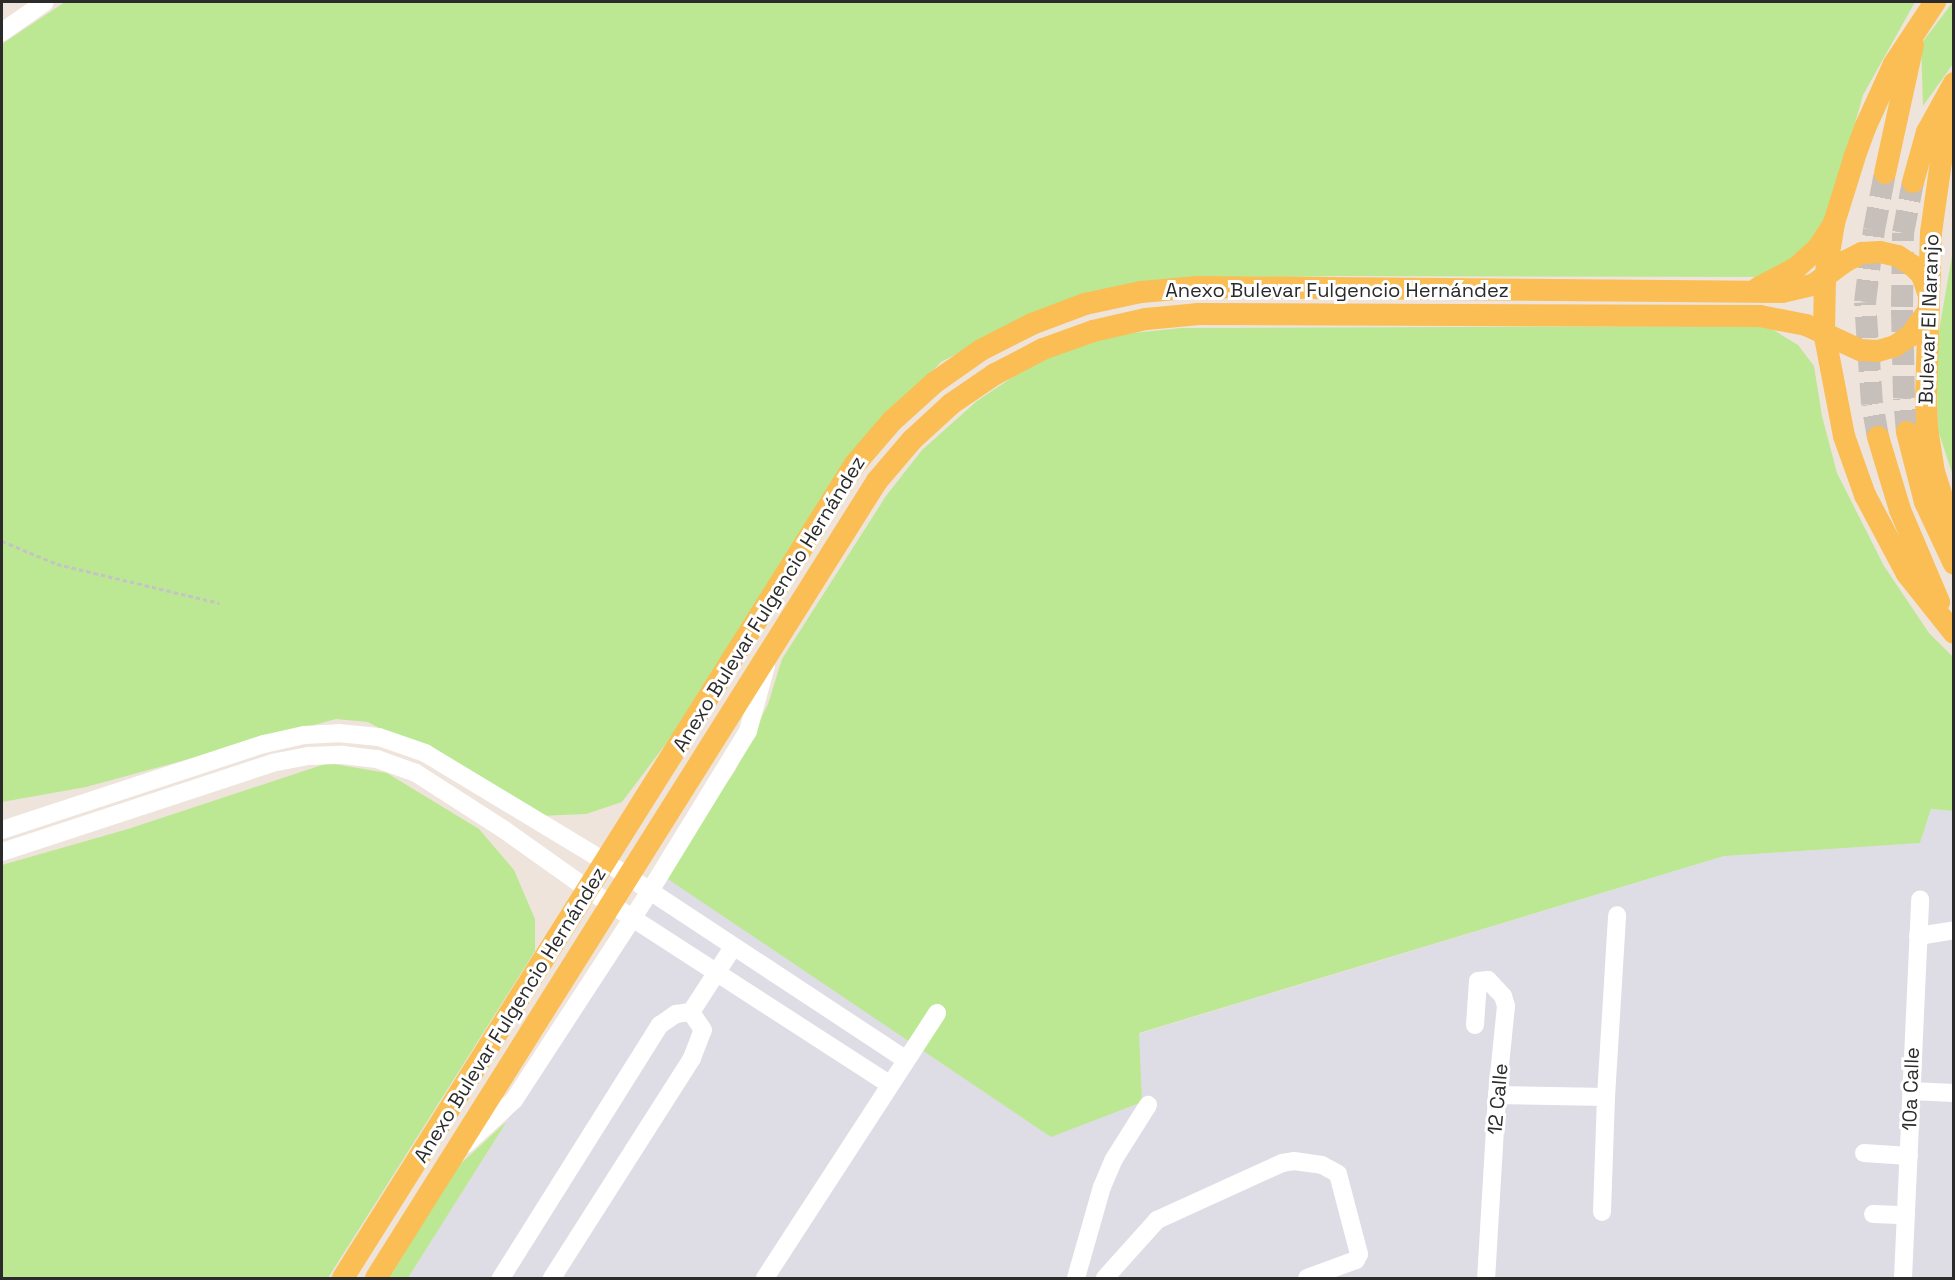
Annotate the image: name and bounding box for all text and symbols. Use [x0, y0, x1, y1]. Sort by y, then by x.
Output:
street label: Bulevar El Naranjo [1914, 233, 1944, 405]
street label: Anexo Bulevar Fulgencio Hernández [1165, 278, 1509, 302]
street label: Anexo Bulevar Fulgencio Hernández [668, 452, 870, 756]
street label: Anexo Bulevar Fulgencio Hernández [409, 863, 611, 1167]
street label: 10a Calle [1898, 1047, 1924, 1131]
street label: 12 Calle [1483, 1062, 1513, 1136]

